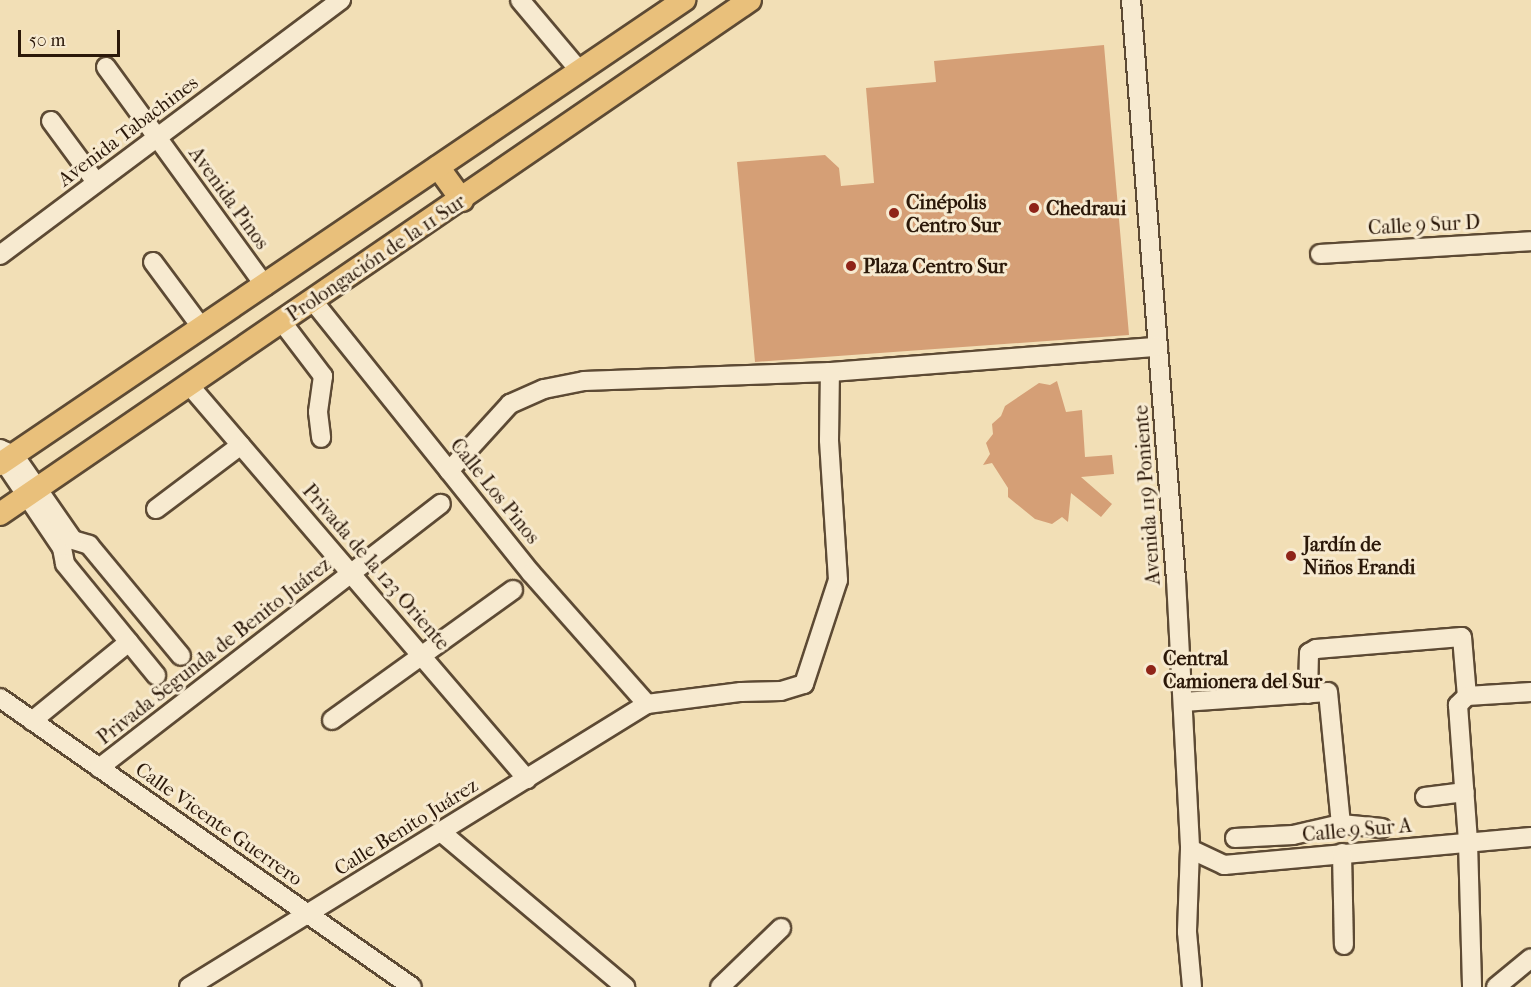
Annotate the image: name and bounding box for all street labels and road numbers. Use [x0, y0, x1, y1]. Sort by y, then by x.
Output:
street label: Avenida Tabachines [53, 70, 203, 192]
street label: Avenida Pinos [184, 142, 274, 254]
street label: Prolongación de la 11 Sur [282, 189, 470, 327]
street label: Calle 9 Sur D [1367, 210, 1481, 240]
street label: Avenida 119 Poniente [1129, 404, 1165, 586]
street label: Calle Los Pinos [445, 433, 545, 549]
street label: Privada de la 123 Oriente [297, 479, 455, 655]
street label: Privada Segunda de Benito Juárez [92, 552, 336, 750]
street label: Calle Vicente Guerrero [131, 757, 307, 891]
street label: Calle Benito Juárez [330, 773, 482, 881]
street label: Calle 9 Sur A [1301, 813, 1413, 847]

